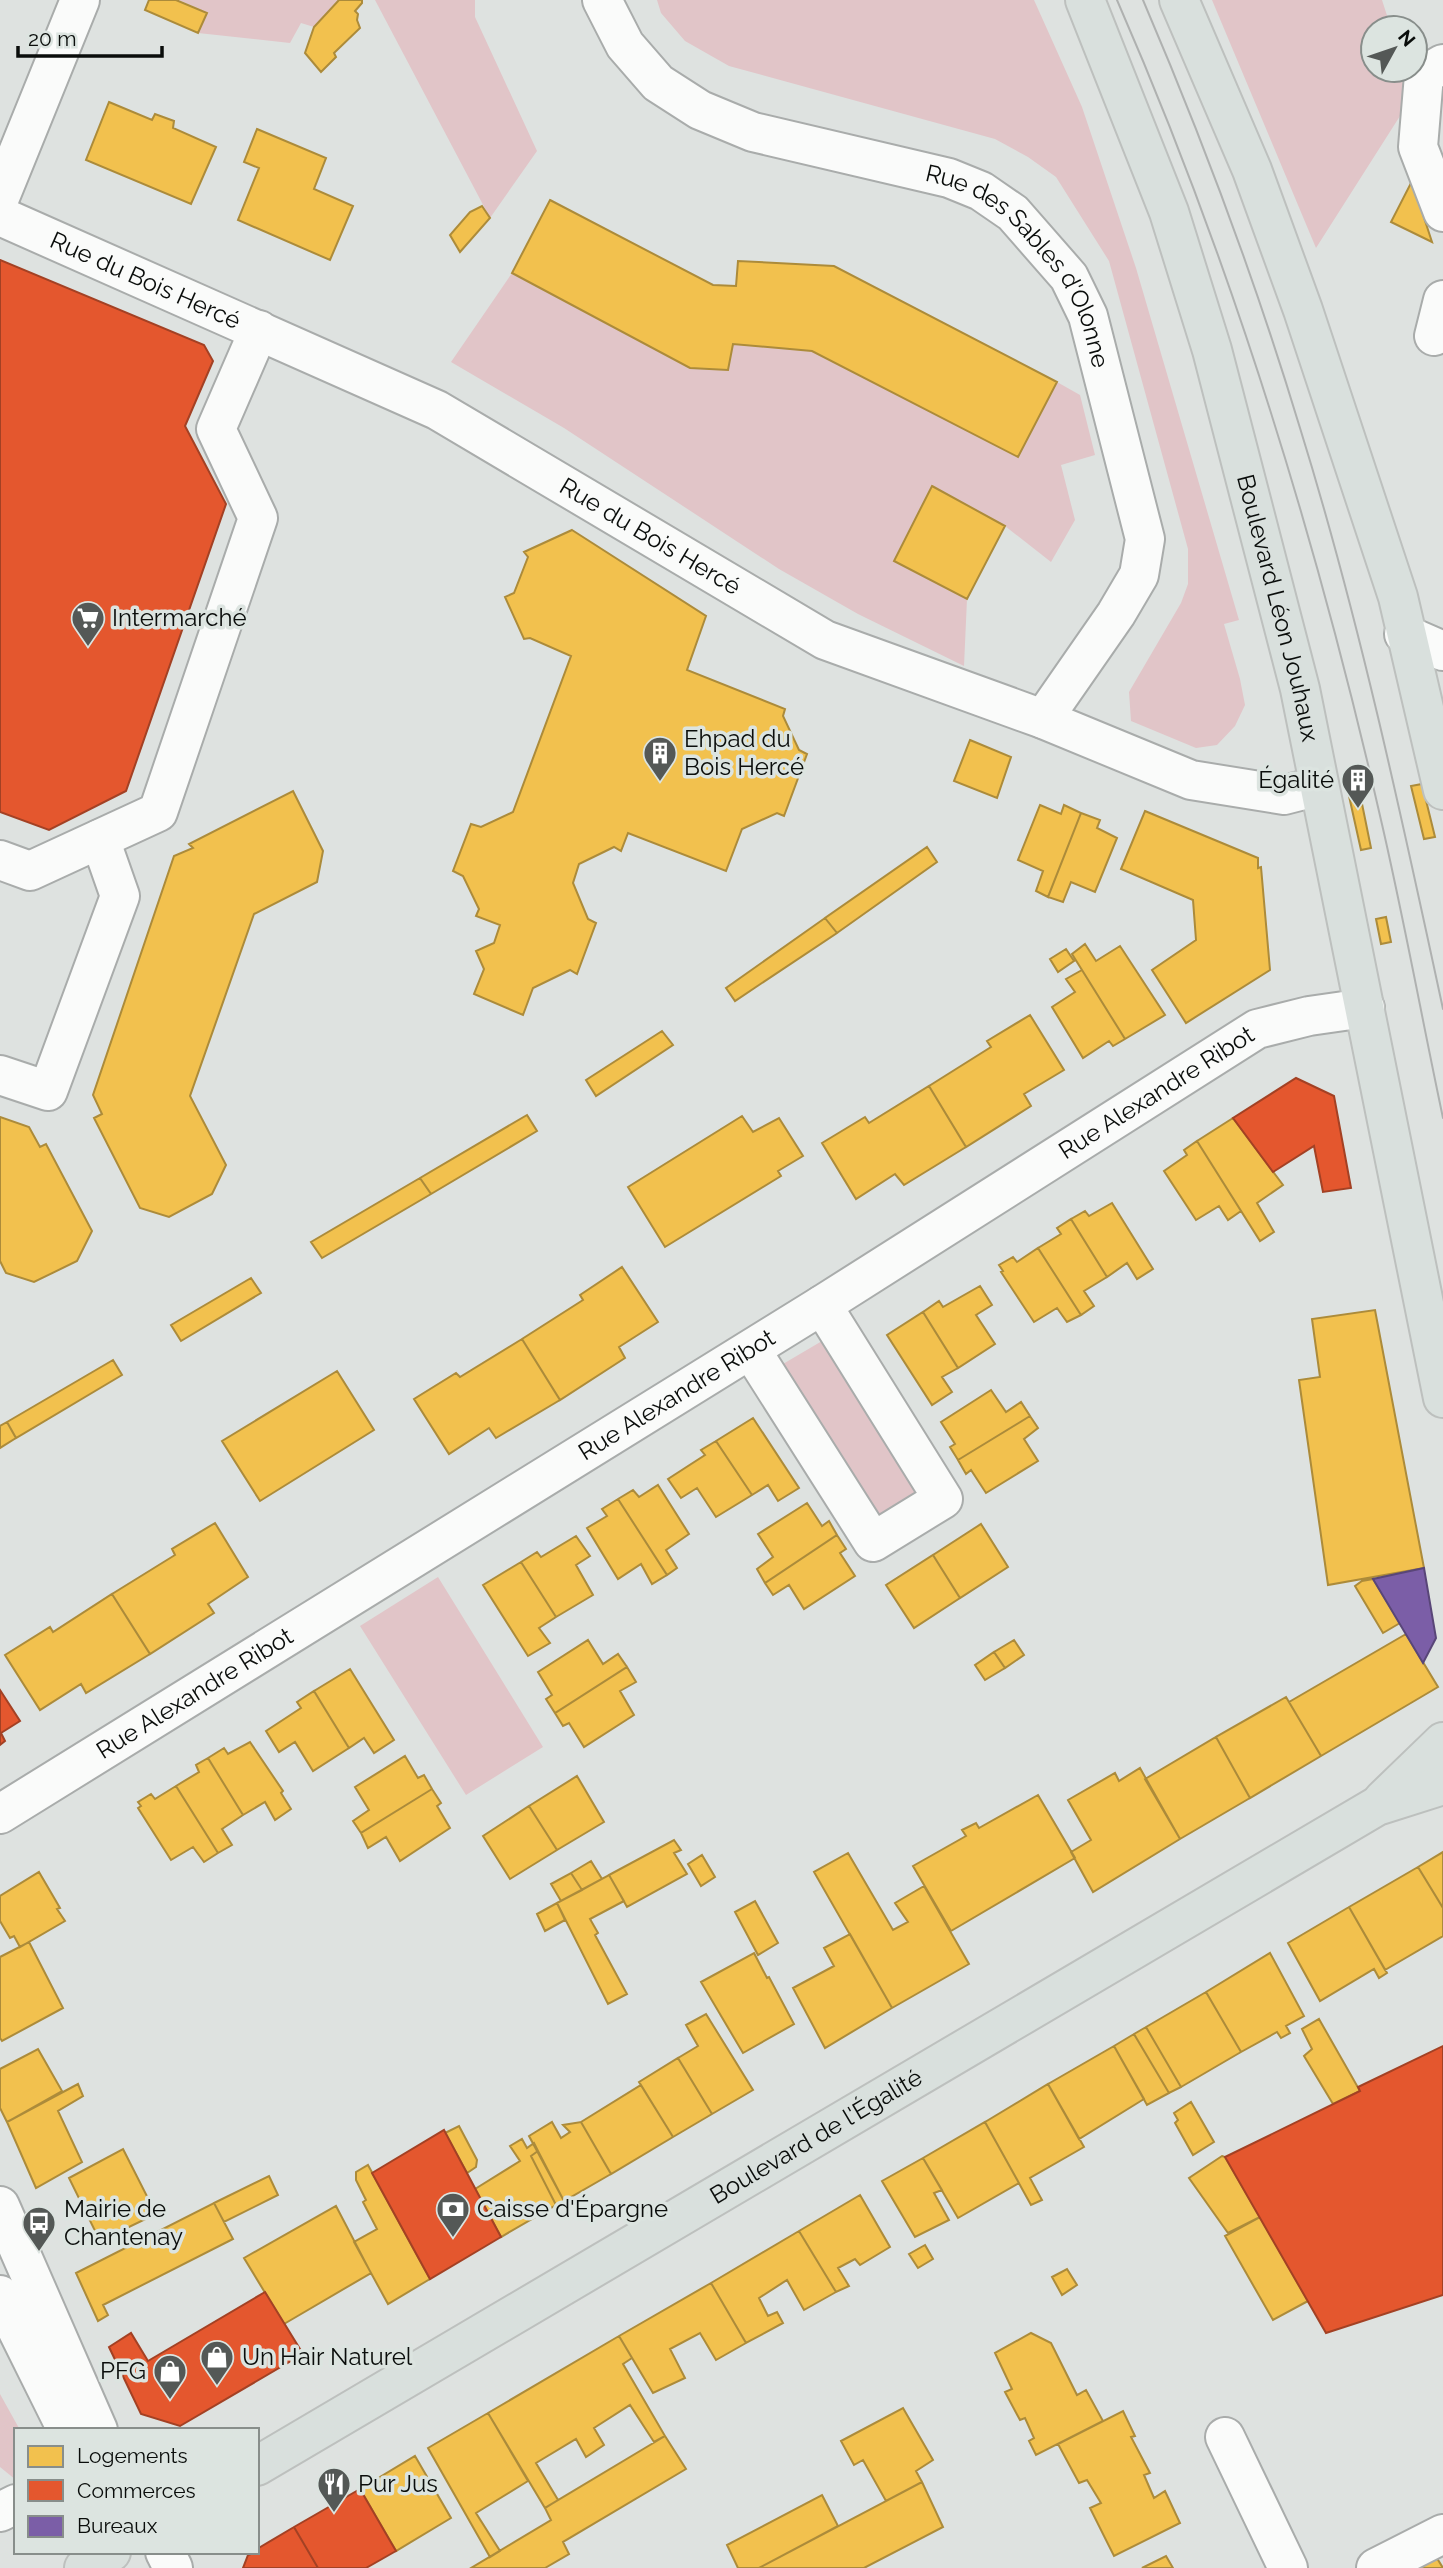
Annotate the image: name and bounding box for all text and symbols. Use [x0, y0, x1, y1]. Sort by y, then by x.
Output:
scale bar [18, 14, 161, 58]
north arrow [1359, 14, 1429, 84]
text: N [1394, 25, 1420, 51]
text: 20 m [28, 26, 76, 51]
street label: Rue des Sables d'Olonne [923, 158, 1116, 371]
street label: Rue du Bois Hercé [46, 225, 245, 335]
street label: Rue du Bois Hercé [555, 471, 746, 601]
street label: Boulevard Léon Jouhaux [1231, 471, 1325, 744]
supermarket icon: Intermarché [69, 599, 107, 648]
place label: Intermarché [112, 603, 247, 632]
place label: Ehpad du Bois Hercé [684, 724, 804, 781]
building icon: Ehpad du Bois Hercé [641, 734, 679, 783]
building icon: Égalité [1339, 761, 1377, 810]
place label: Égalité [1258, 765, 1334, 794]
street label: Rue Alexandre Ribot [1053, 1020, 1259, 1165]
street label: Rue Alexandre Ribot [573, 1323, 780, 1466]
street label: Rue Alexandre Ribot [91, 1621, 298, 1765]
street label: Boulevard de l'Égalité [704, 2062, 927, 2210]
bank icon: Caisse d'Épargne [434, 2190, 472, 2239]
place label: Mairie de Chantenay [64, 2194, 183, 2251]
place label: Caisse d'Épargne [477, 2194, 668, 2223]
bus stop icon: Mairie de Chantenay [20, 2204, 58, 2253]
shop icon: Un Hair Naturel [198, 2338, 236, 2387]
place label: Un Hair Naturel [242, 2342, 413, 2371]
shop icon: PFG [151, 2352, 189, 2401]
place label: PFG [100, 2356, 146, 2385]
legend [14, 2428, 259, 2554]
text: Logements [77, 2443, 188, 2468]
restaurant icon: Pur Jus [315, 2465, 353, 2514]
place label: Pur Jus [358, 2469, 438, 2498]
text: Commerces [77, 2478, 196, 2503]
text: Bureaux [77, 2513, 158, 2538]

